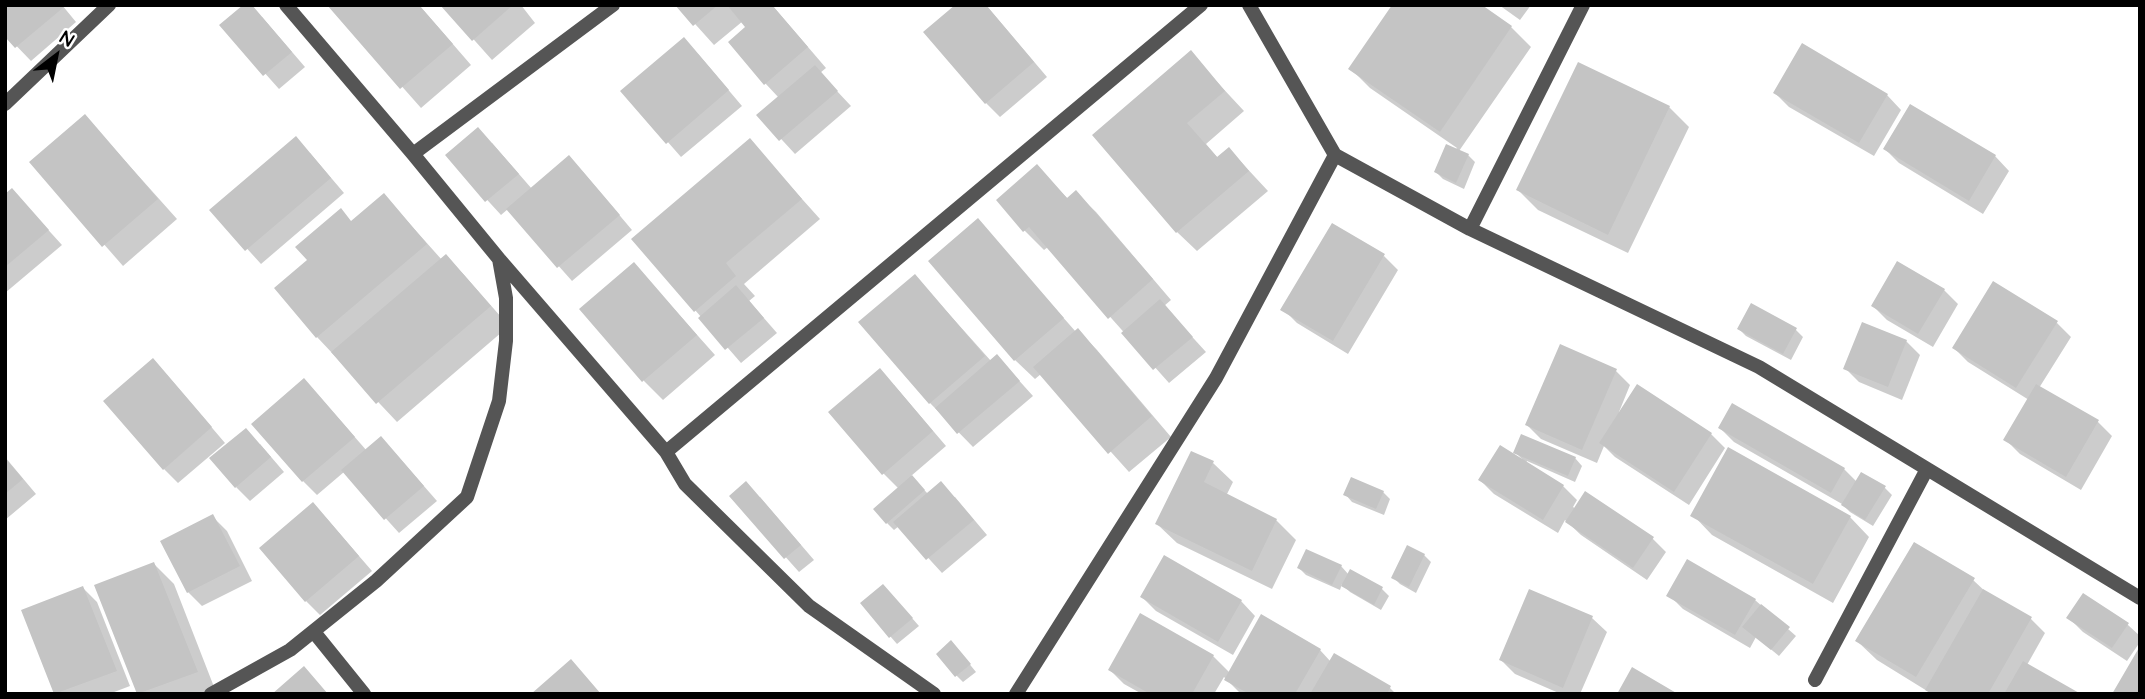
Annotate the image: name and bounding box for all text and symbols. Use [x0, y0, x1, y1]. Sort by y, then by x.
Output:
north arrow [21, 21, 91, 91]
text: N [55, 24, 79, 52]

